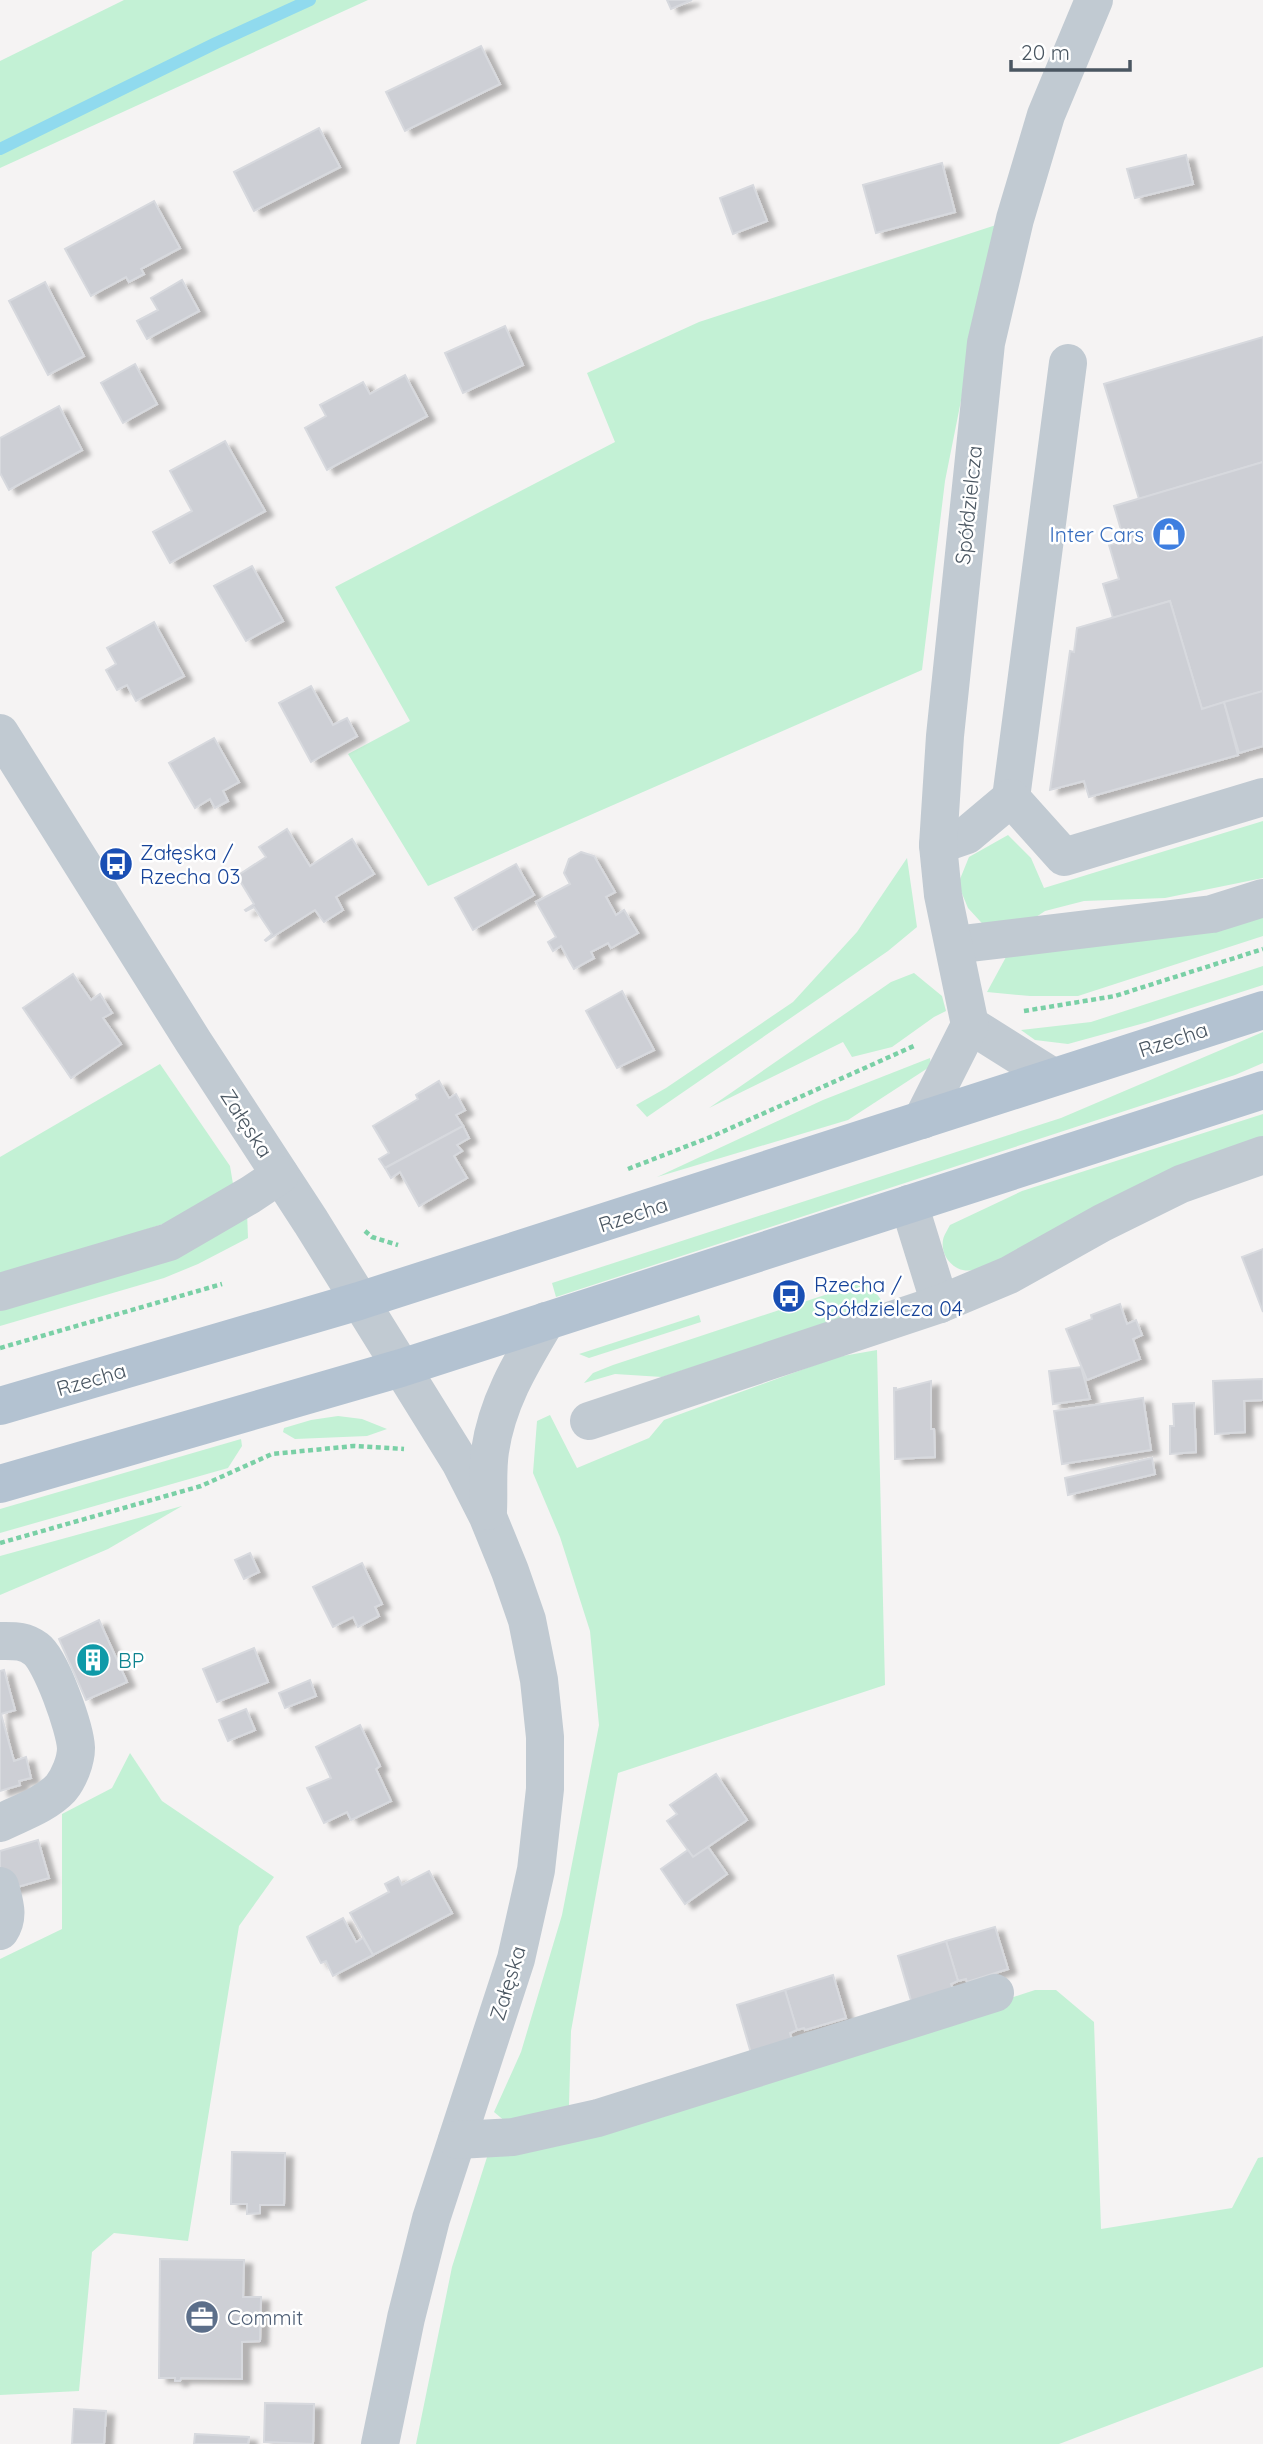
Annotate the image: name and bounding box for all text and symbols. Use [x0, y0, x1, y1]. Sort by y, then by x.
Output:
scale bar [1011, 28, 1130, 72]
text: 20 m [1021, 39, 1070, 65]
street label: Spółdzielcza [949, 444, 987, 566]
shop icon: Inter Cars [1150, 515, 1188, 553]
place label: Inter Cars [1050, 521, 1144, 547]
place label: Załęska / Rzecha 03 [140, 839, 241, 889]
bus stop icon: Załęska / Rzecha 03 [97, 845, 135, 883]
street label: Rzecha [1135, 1016, 1211, 1062]
street label: Załęska [215, 1084, 279, 1162]
street label: Rzecha [595, 1191, 671, 1237]
place label: Rzecha / Spółdzielcza 04 [814, 1271, 963, 1321]
bus stop icon: Rzecha / Spółdzielcza 04 [770, 1277, 808, 1315]
street label: Rzecha [53, 1357, 129, 1401]
building icon: BP [74, 1641, 112, 1679]
place label: BP [118, 1647, 144, 1673]
street label: Załęska [483, 1943, 531, 2023]
office icon: Commit [183, 2298, 221, 2336]
place label: Commit [227, 2304, 303, 2330]

